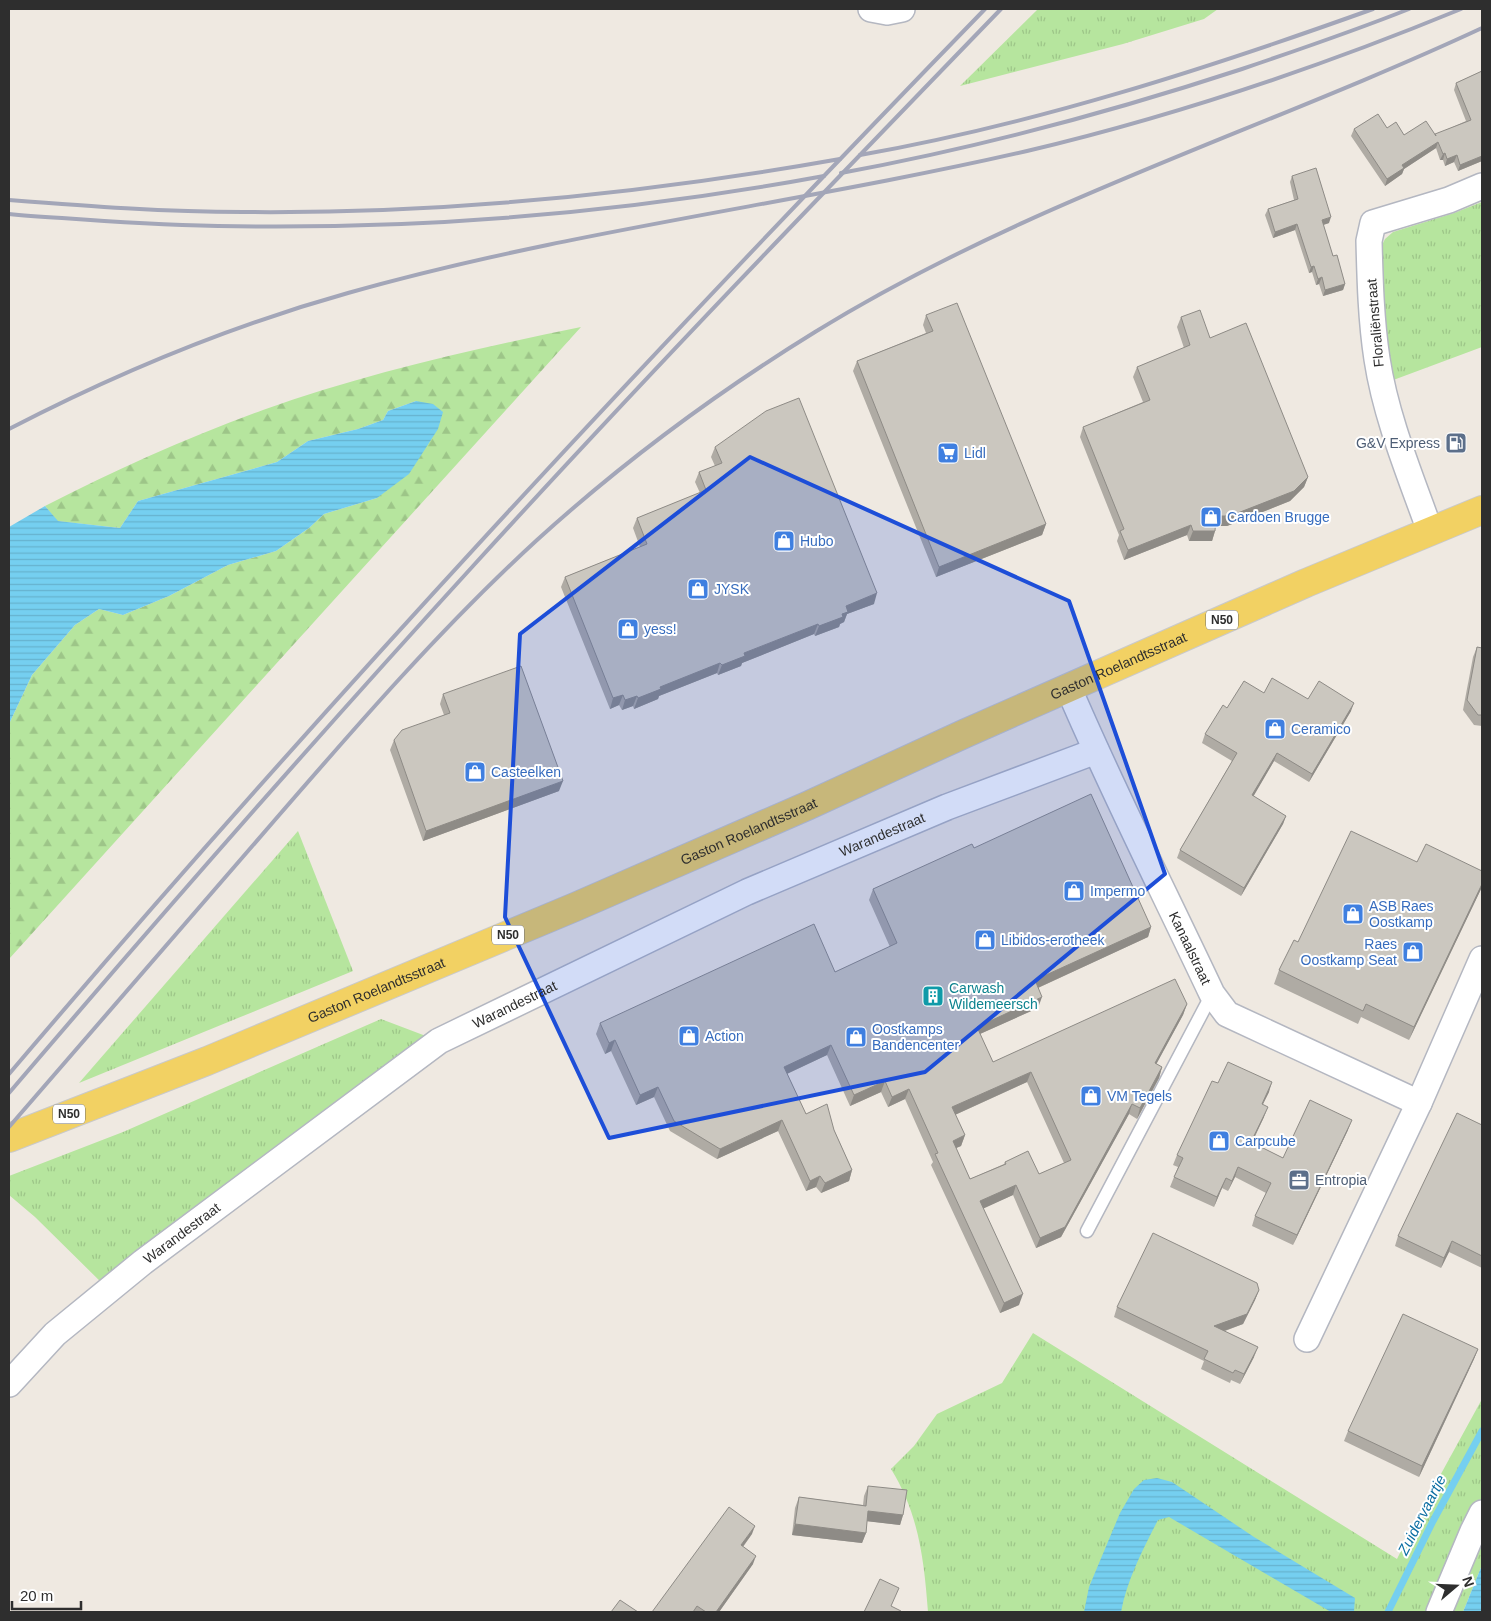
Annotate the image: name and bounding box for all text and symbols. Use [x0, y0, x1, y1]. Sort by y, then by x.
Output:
street label: Floraliënstraat [1363, 278, 1387, 368]
fuel station icon: G&V Express [1444, 431, 1468, 455]
place label: G&V Express [1356, 435, 1440, 451]
supermarket icon: Lidl [936, 441, 960, 465]
place label: Lidl [964, 445, 986, 461]
shop icon: Cardoen Brugge [1199, 505, 1223, 529]
place label: Cardoen Brugge [1227, 509, 1330, 525]
shop icon: Hubo [772, 529, 796, 553]
place label: Hubo [800, 533, 834, 549]
shop icon: JYSK [686, 577, 710, 601]
place label: JYSK [714, 581, 750, 597]
road number: N50 [1206, 610, 1238, 630]
shop icon: yess! [616, 617, 640, 641]
place label: yess! [644, 621, 677, 637]
street label: Gaston Roelandtsstraat [1048, 629, 1189, 703]
shop icon: Ceramico [1263, 717, 1287, 741]
place label: Ceramico [1291, 721, 1351, 737]
shop icon: Casteelken [463, 760, 487, 784]
place label: Casteelken [491, 764, 561, 780]
street label: Gaston Roelandtsstraat [678, 794, 820, 868]
street label: Warandestraat [837, 809, 927, 860]
shop icon: Impermo [1062, 879, 1086, 903]
place label: Impermo [1090, 883, 1145, 899]
place label: ASB Raes Oostkamp [1369, 898, 1434, 930]
shop icon: ASB Raes Oostkamp [1341, 902, 1365, 926]
street label: Kanaalstraat [1166, 909, 1214, 987]
road number: N50 [492, 926, 524, 944]
shop icon: Libidos-erotheek [973, 928, 997, 952]
place label: Libidos-erotheek [1001, 932, 1106, 948]
place label: Raes Oostkamp Seat [1301, 936, 1397, 968]
shop icon: Raes Oostkamp Seat [1401, 940, 1425, 964]
street label: Gaston Roelandtsstraat [305, 954, 447, 1026]
street label: Warandestraat [470, 977, 559, 1032]
place label: Carwash Wildemeersch [949, 980, 1038, 1012]
building icon: Carwash Wildemeersch [921, 984, 945, 1008]
place label: Oostkamps Bandencenter [872, 1021, 960, 1053]
shop icon: Action [677, 1024, 701, 1048]
shop icon: Oostkamps Bandencenter [844, 1025, 868, 1049]
place label: Action [705, 1028, 744, 1044]
shop icon: VM Tegels [1079, 1084, 1103, 1108]
place label: VM Tegels [1107, 1088, 1172, 1104]
road number: N50 [53, 1104, 85, 1124]
shop icon: Carpcube [1207, 1129, 1231, 1153]
place label: Carpcube [1235, 1133, 1296, 1149]
office icon: Entropia [1287, 1168, 1311, 1192]
place label: Entropia [1315, 1172, 1367, 1188]
street label: Warandestraat [140, 1199, 223, 1267]
water label: Zuidervaartje [1394, 1472, 1449, 1559]
north arrow [1431, 1561, 1481, 1611]
text: N [1459, 1574, 1478, 1589]
scale bar [12, 1578, 81, 1610]
text: 20 m [20, 1587, 53, 1604]

